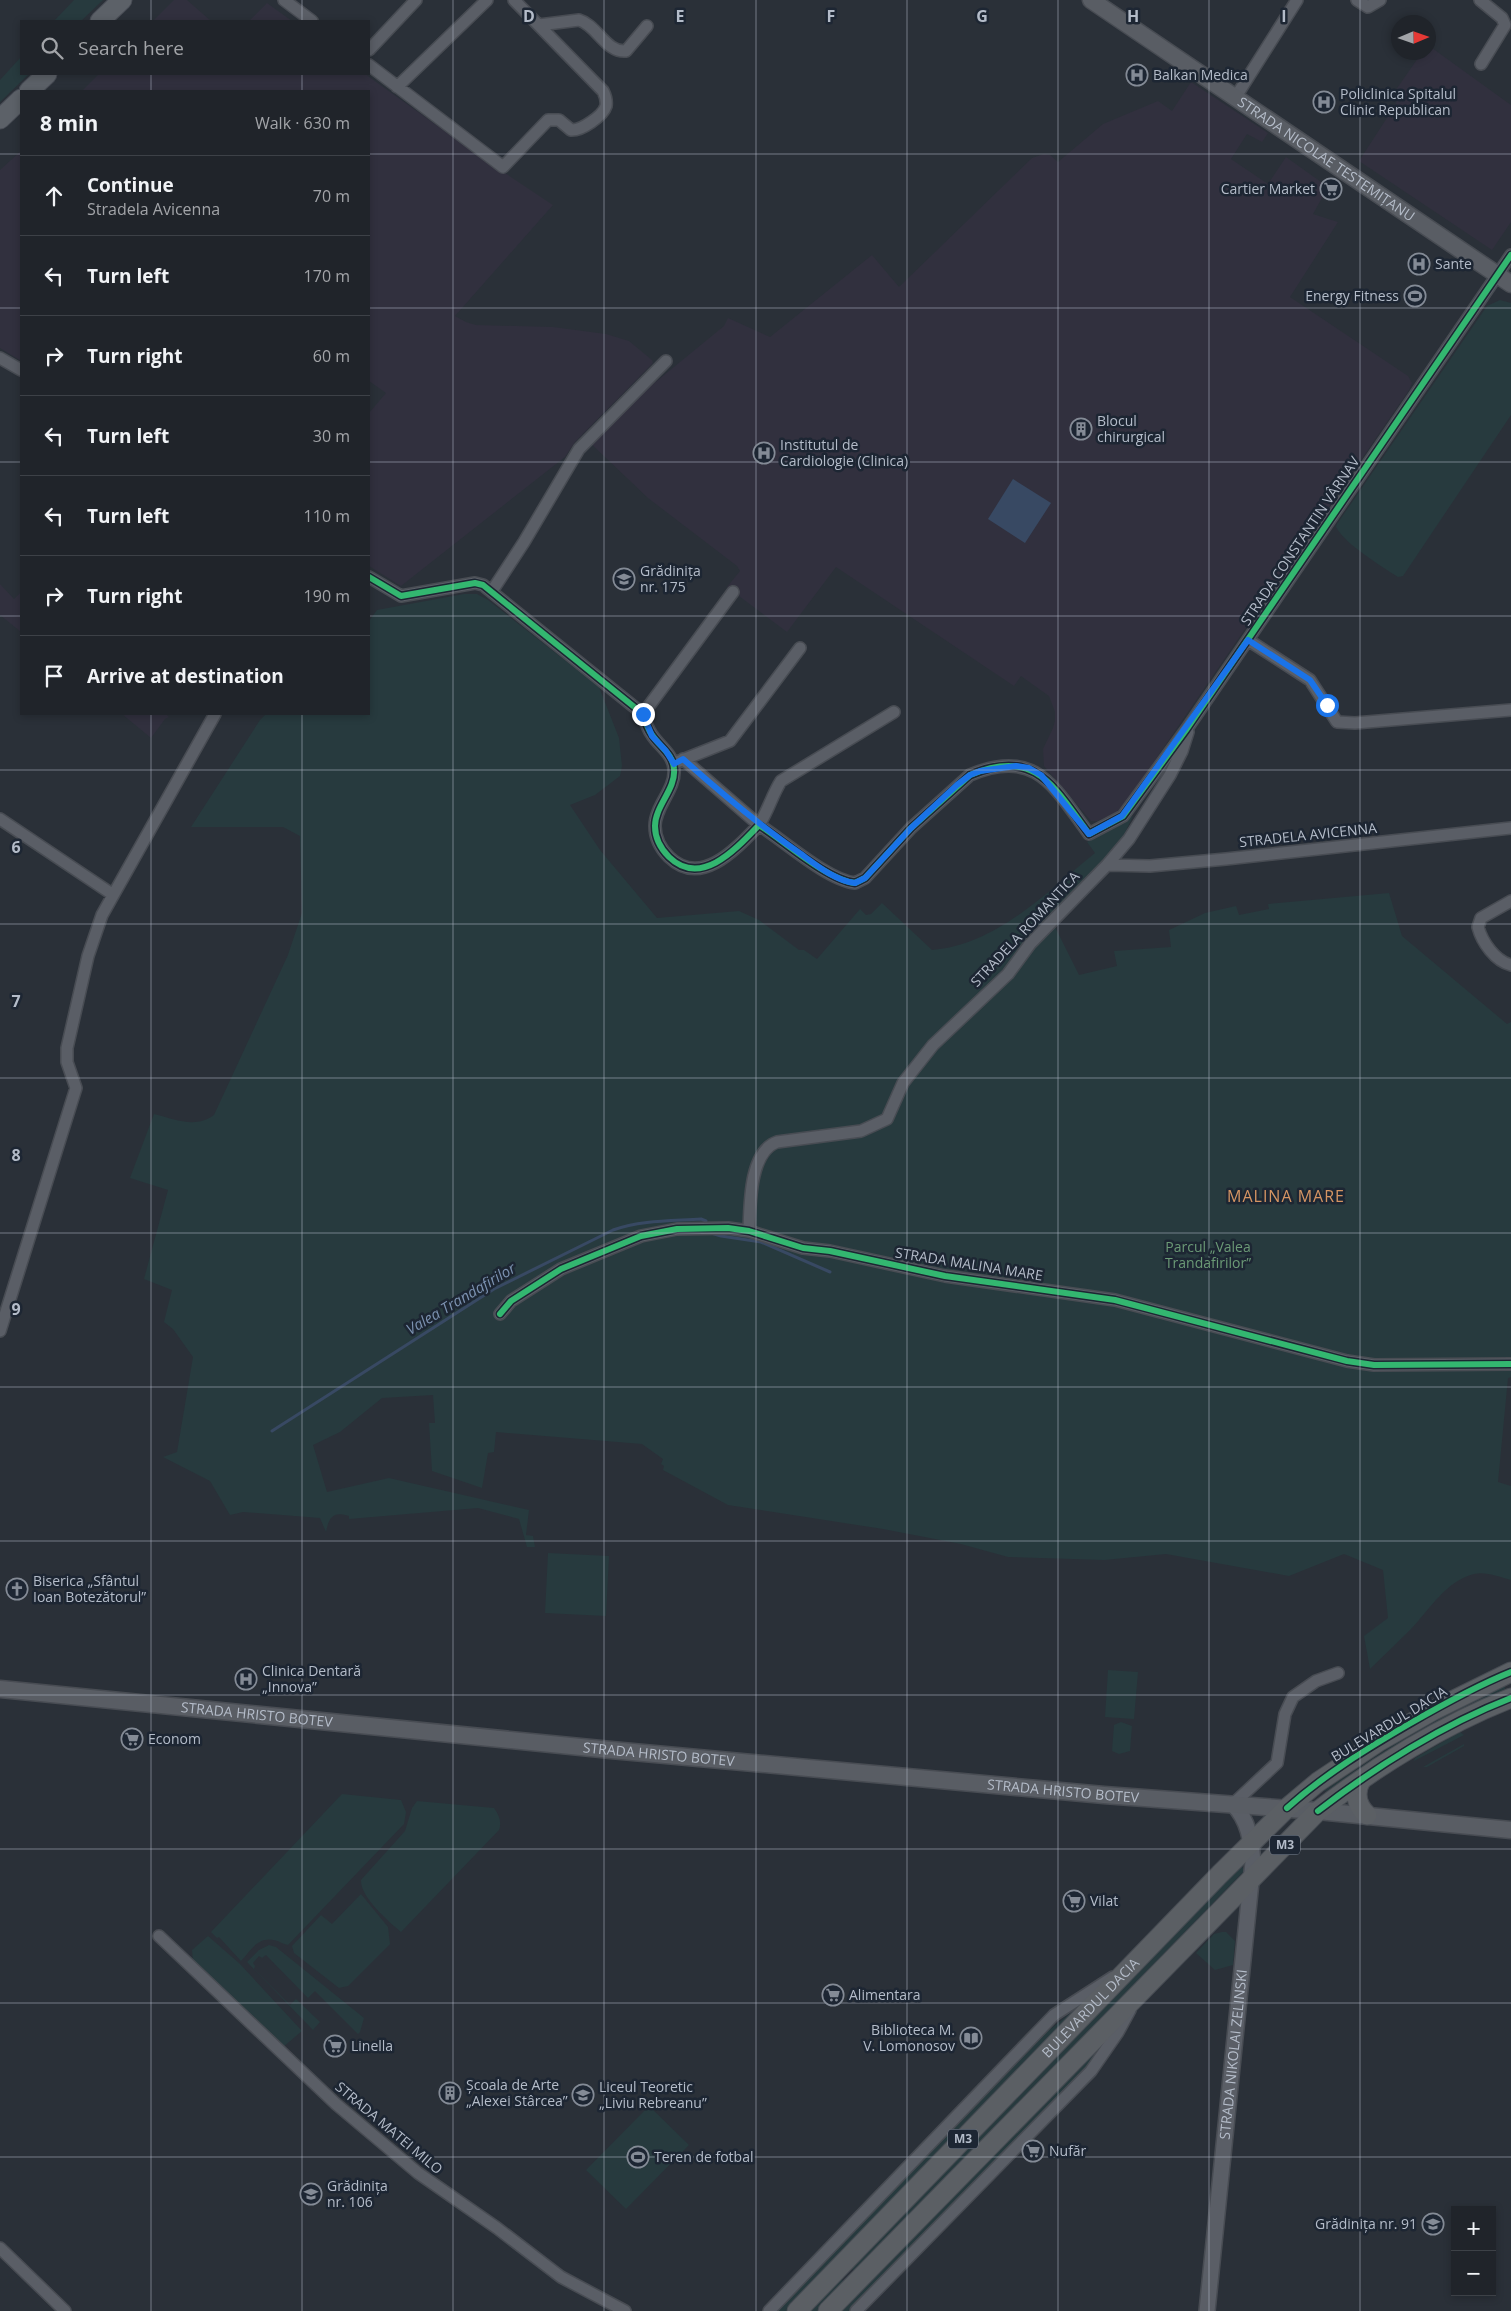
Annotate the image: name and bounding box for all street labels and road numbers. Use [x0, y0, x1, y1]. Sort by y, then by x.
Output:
street label: STRADA NICOLAE TESTEMIȚANU [1234, 92, 1419, 225]
street label: STRADA CONSTANTIN VÂRNAV [1236, 452, 1364, 629]
street label: STRADELA AVICENNA [1238, 818, 1378, 851]
street label: STRADELA ROMANTICA [966, 867, 1083, 991]
street label: STRADA MALINA MARE [894, 1242, 1044, 1285]
street label: BULEVARDUL DACIA [1327, 1681, 1450, 1766]
street label: STRADA HRISTO BOTEV [180, 1697, 334, 1731]
street label: STRADA HRISTO BOTEV [582, 1737, 736, 1770]
street label: STRADA HRISTO BOTEV [986, 1774, 1140, 1807]
road number: M3 [1270, 1836, 1300, 1854]
street label: BULEVARDUL DACIA [1037, 1953, 1143, 2062]
street label: STRADA NIKOLAI ZELINSKI [1215, 1968, 1251, 2140]
street label: STRADA MATEI MILO [332, 2077, 447, 2178]
road number: M3 [948, 2130, 978, 2148]

